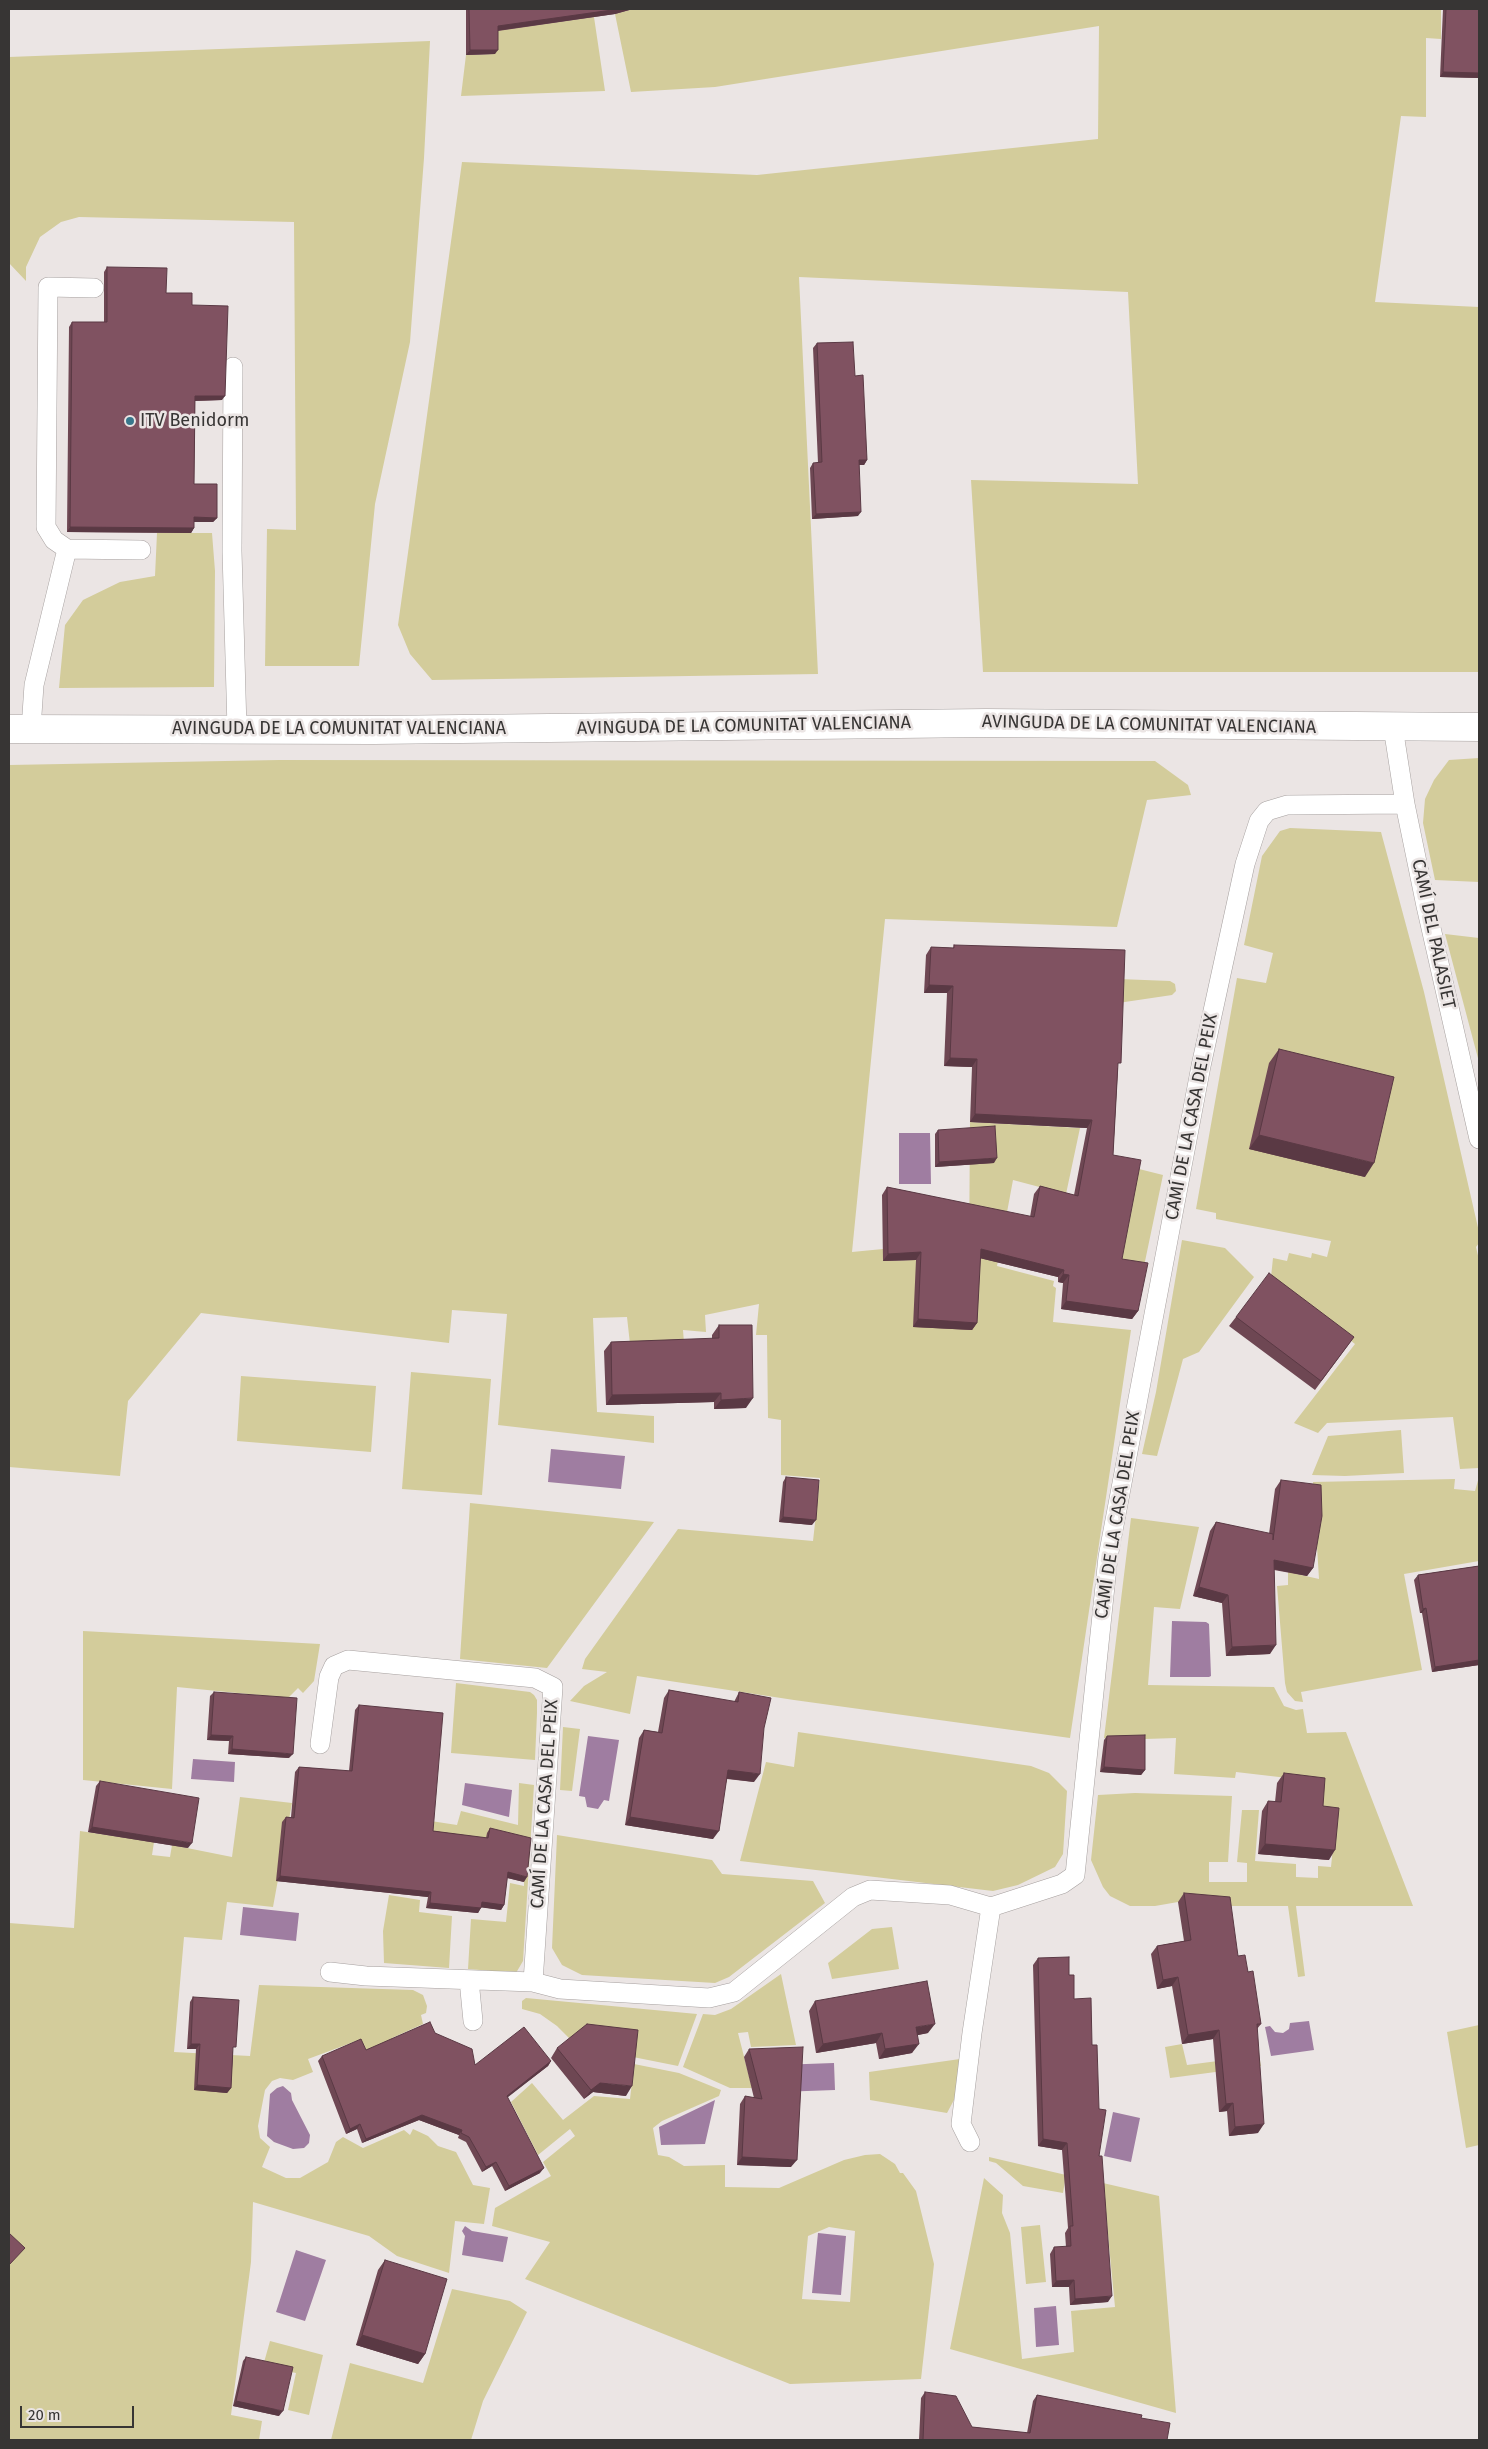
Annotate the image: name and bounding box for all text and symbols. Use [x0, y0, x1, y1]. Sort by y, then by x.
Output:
place label: ITV Benidorm [140, 410, 249, 432]
marker: ITV Benidorm [124, 415, 136, 427]
street label: AVINGUDA DE LA COMUNITAT VALENCIANA [982, 711, 1316, 739]
street label: AVINGUDA DE LA COMUNITAT VALENCIANA [577, 712, 911, 740]
street label: AVINGUDA DE LA COMUNITAT VALENCIANA [172, 718, 506, 740]
street label: CAMÍ DEL PALASIET [1407, 857, 1459, 1011]
street label: CAMÍ DE LA CASA DEL PEIX [1161, 1012, 1223, 1222]
street label: CAMÍ DE LA CASA DEL PEIX [1091, 1410, 1145, 1620]
street label: CAMÍ DE LA CASA DEL PEIX [527, 1699, 563, 1909]
scale bar [22, 2396, 136, 2428]
text: 20 m [28, 2406, 61, 2424]

